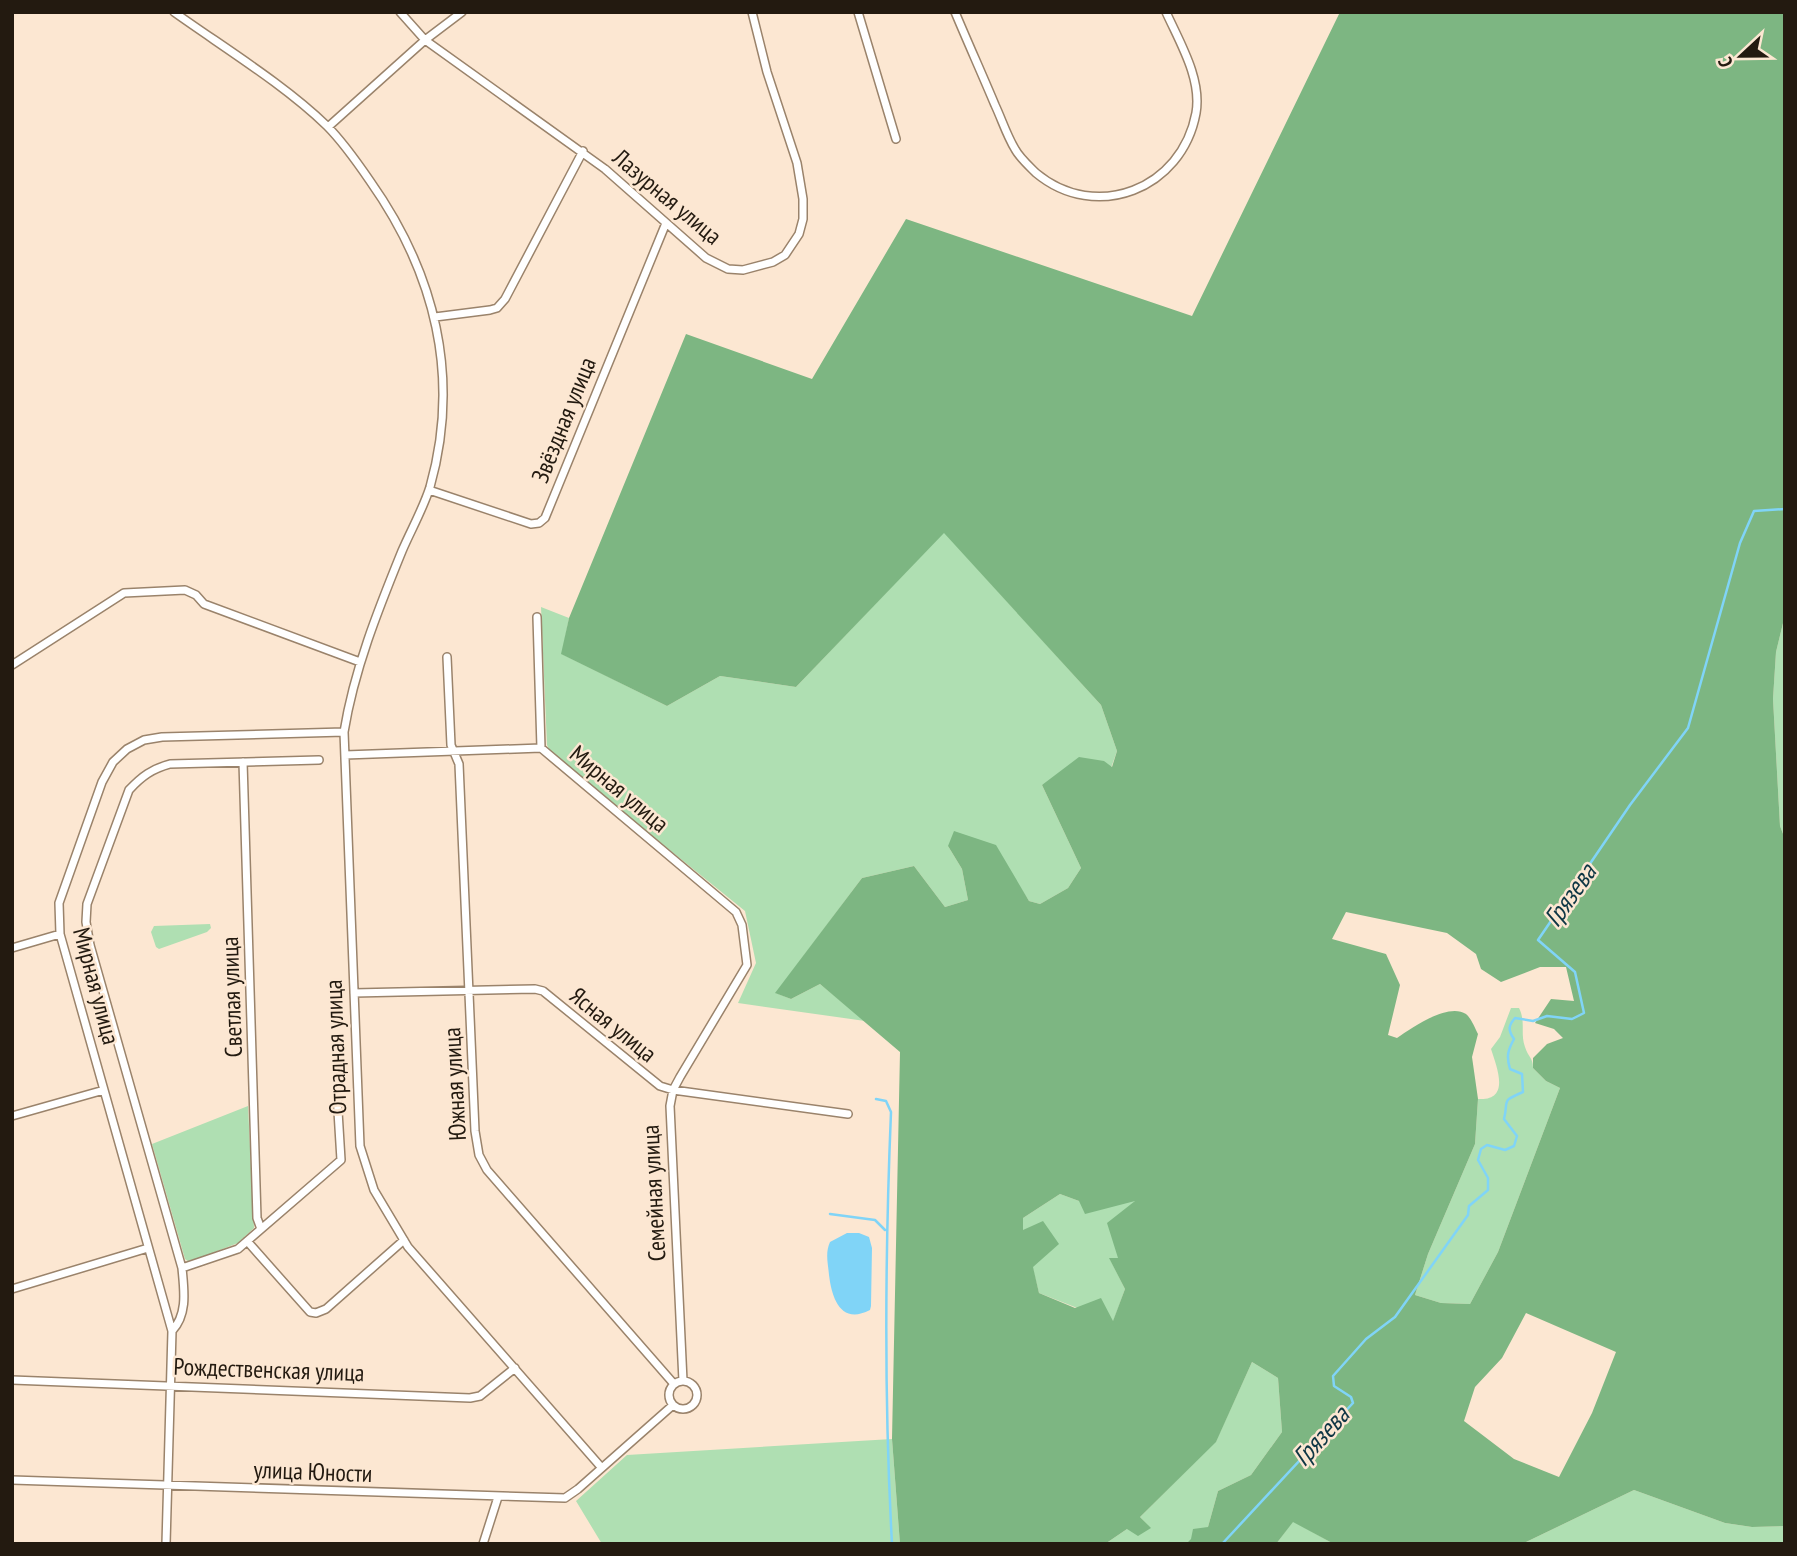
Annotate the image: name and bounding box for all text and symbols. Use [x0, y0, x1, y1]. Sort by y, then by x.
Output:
north arrow [1706, 21, 1776, 91]
text: С [1712, 54, 1738, 71]
street label: Лазурная улица [606, 141, 728, 251]
street label: Звёздная улица [524, 353, 603, 487]
street label: Мирная улица [563, 738, 675, 839]
water label: Грязева [1536, 856, 1604, 932]
street label: Мирная улица [66, 924, 127, 1048]
street label: Светлая улица [214, 936, 249, 1058]
street label: Отрадная улица [318, 979, 353, 1115]
street label: Ясная улица [563, 980, 663, 1069]
street label: Южная улица [436, 1026, 473, 1142]
street label: Семейная улица [634, 1124, 673, 1262]
street label: Рождественская улица [173, 1351, 365, 1388]
water label: Грязева [1285, 1398, 1357, 1472]
street label: улица Юности [253, 1454, 373, 1489]

